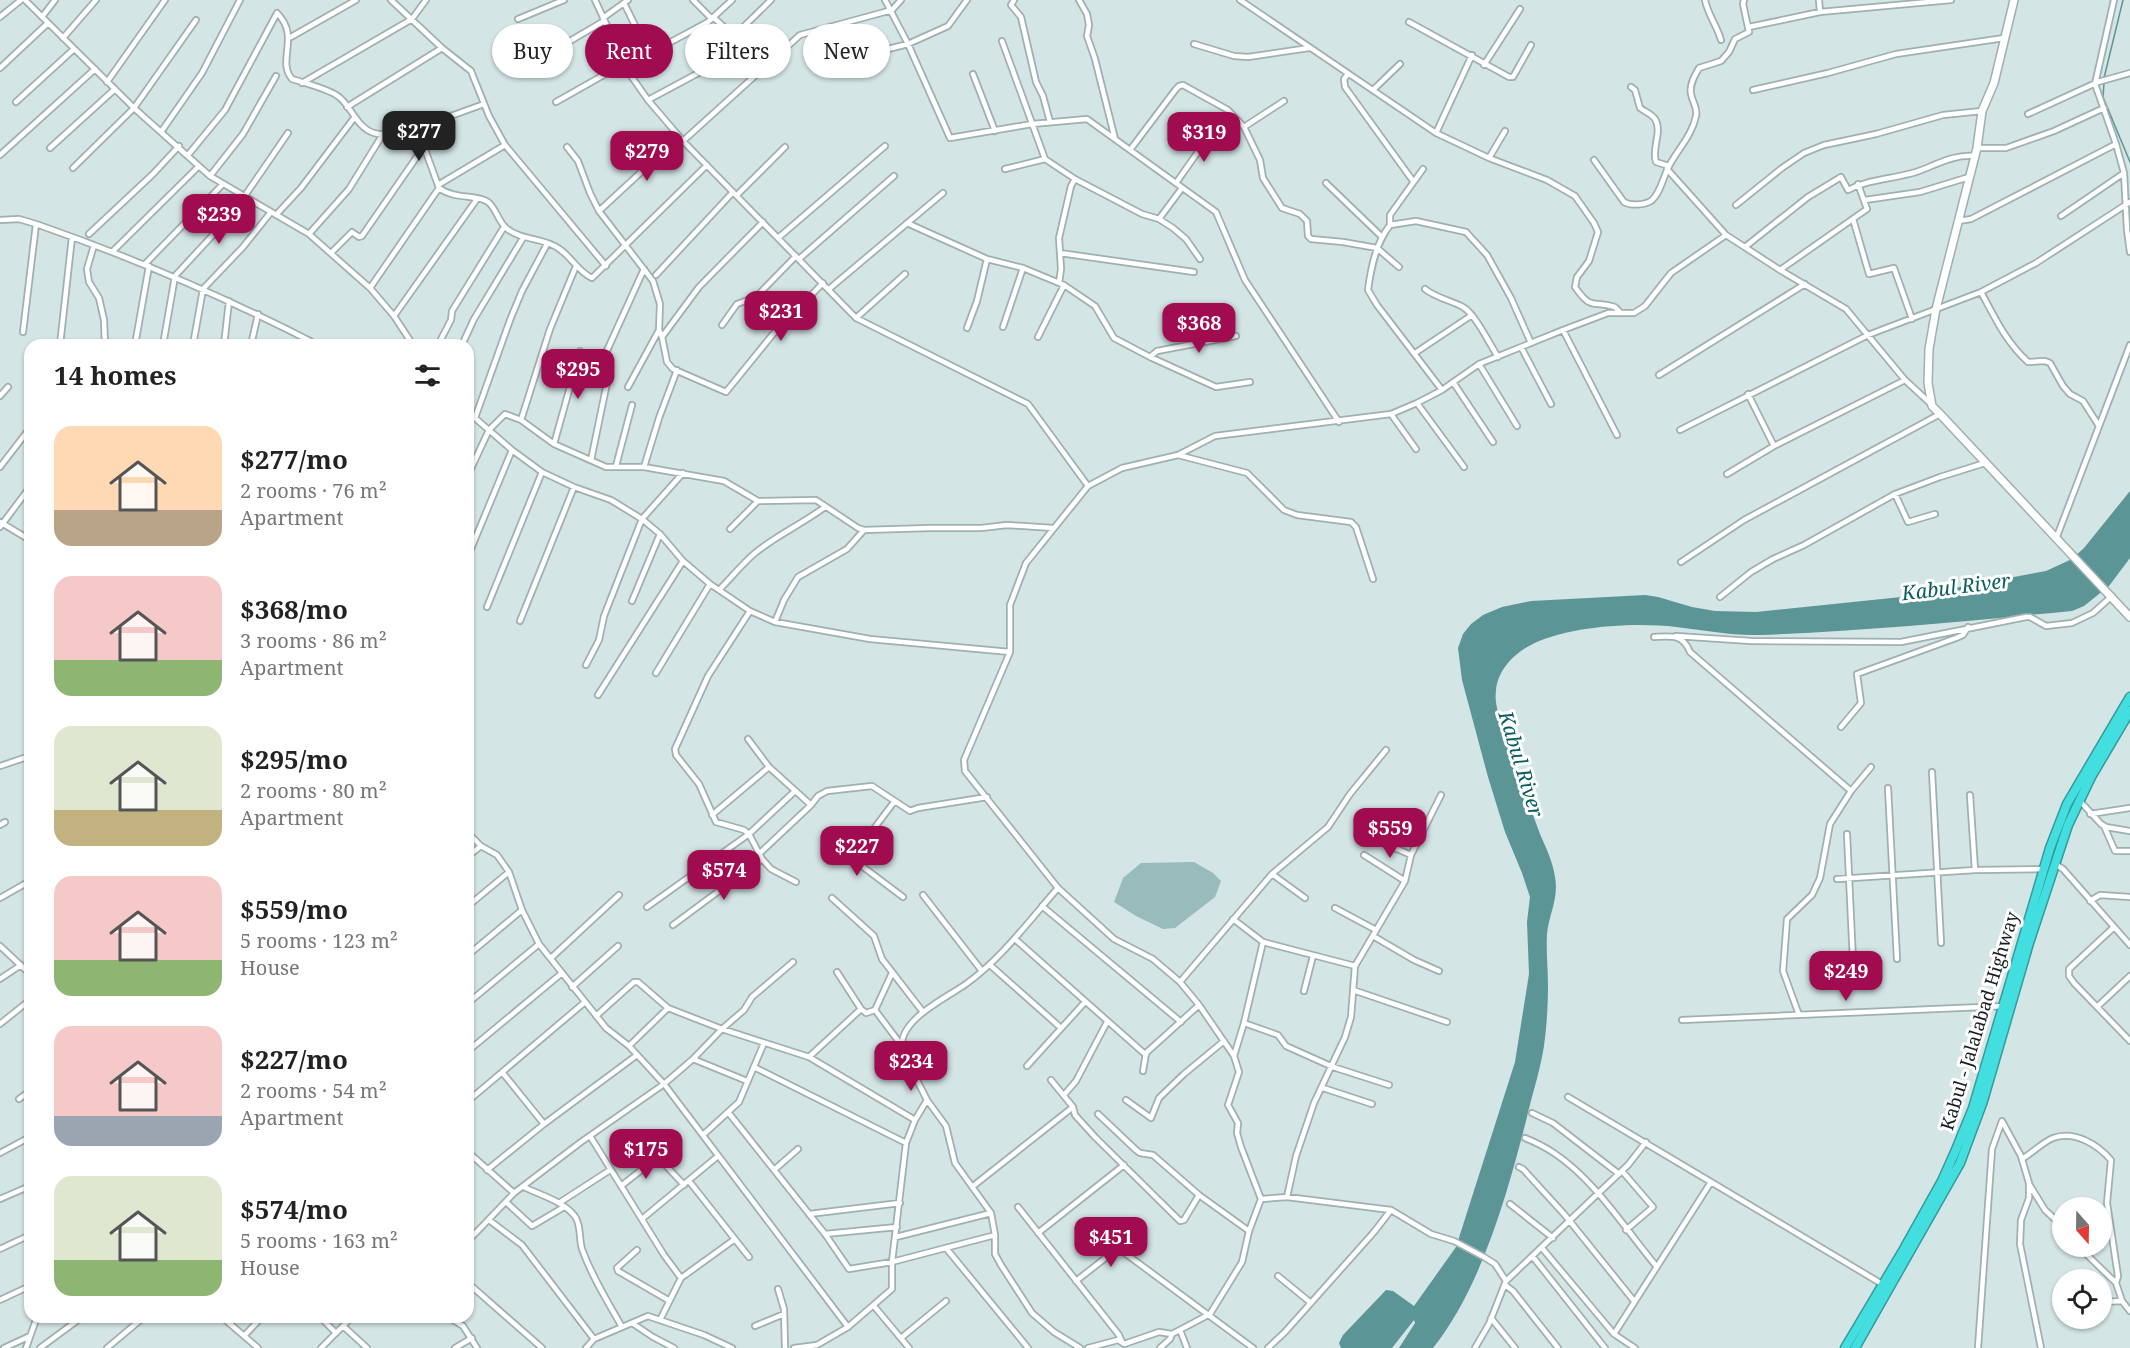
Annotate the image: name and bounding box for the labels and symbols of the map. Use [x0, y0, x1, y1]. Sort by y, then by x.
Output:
pin: $277 [383, 111, 455, 162]
pin: $319 [1168, 112, 1240, 163]
pin: $279 [611, 131, 683, 182]
pin: $239 [183, 194, 255, 245]
pin: $231 [745, 291, 817, 342]
pin: $368 [1163, 303, 1235, 354]
pin: $295 [542, 349, 614, 400]
water label: Kabul River [1899, 566, 2013, 607]
water label: Kabul River [1492, 707, 1551, 821]
pin: $559 [1354, 808, 1426, 859]
pin: $227 [821, 826, 893, 877]
pin: $574 [688, 850, 760, 901]
street label: Kabul - Jalalabad Highway [1934, 908, 2024, 1133]
pin: $249 [1810, 951, 1882, 1002]
pin: $234 [875, 1041, 947, 1092]
pin: $175 [610, 1129, 682, 1180]
north arrow [2052, 1197, 2112, 1257]
pin: $451 [1075, 1217, 1147, 1268]

